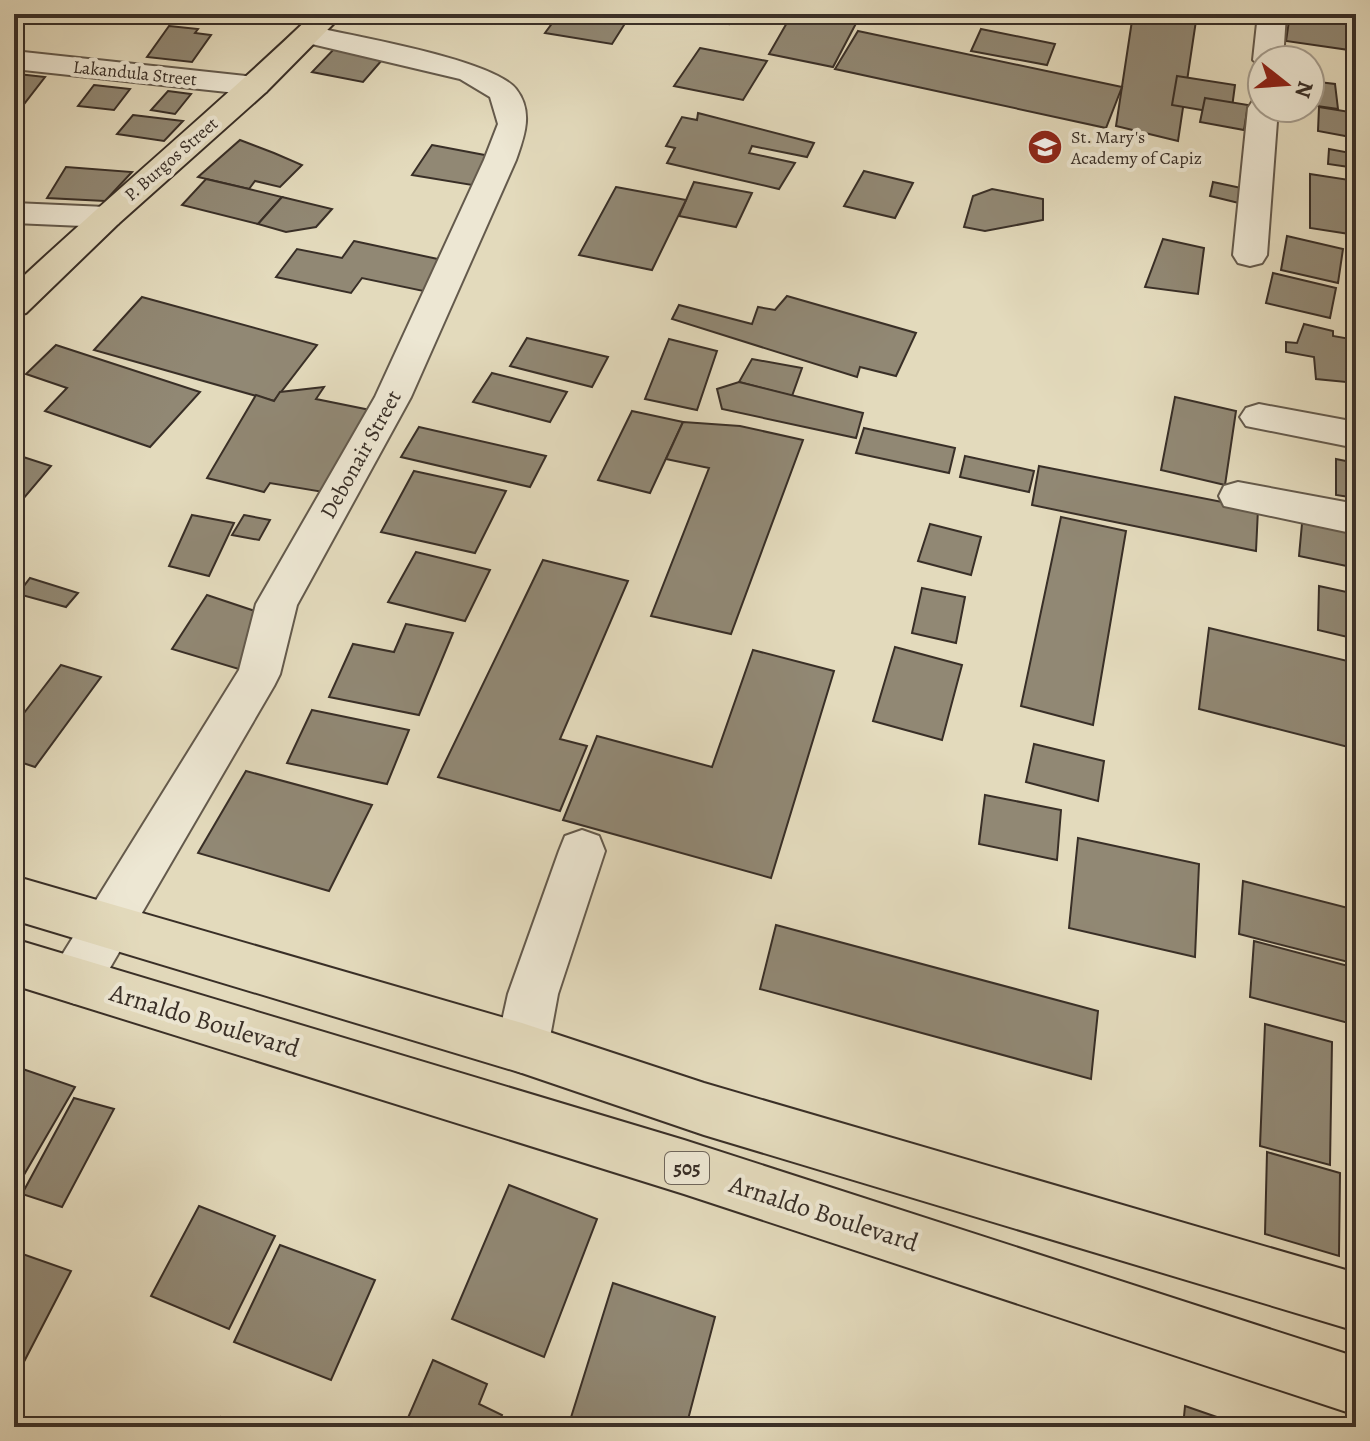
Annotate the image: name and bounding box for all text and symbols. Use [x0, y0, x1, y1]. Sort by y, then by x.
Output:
north arrow [1246, 44, 1326, 124]
street label: Lakandula Street [72, 55, 198, 91]
text: N [1287, 78, 1321, 102]
street label: P. Burgos Street [119, 112, 223, 206]
place label: St. Mary's Academy of Capiz [1070, 125, 1202, 170]
school or university icon: St. Mary's Academy of Capiz [1026, 128, 1064, 166]
street label: Debonair Street [313, 385, 409, 524]
street label: Arnaldo Boulevard [105, 975, 304, 1066]
road number: 505 [665, 1152, 709, 1184]
street label: Arnaldo Boulevard [724, 1166, 923, 1261]

